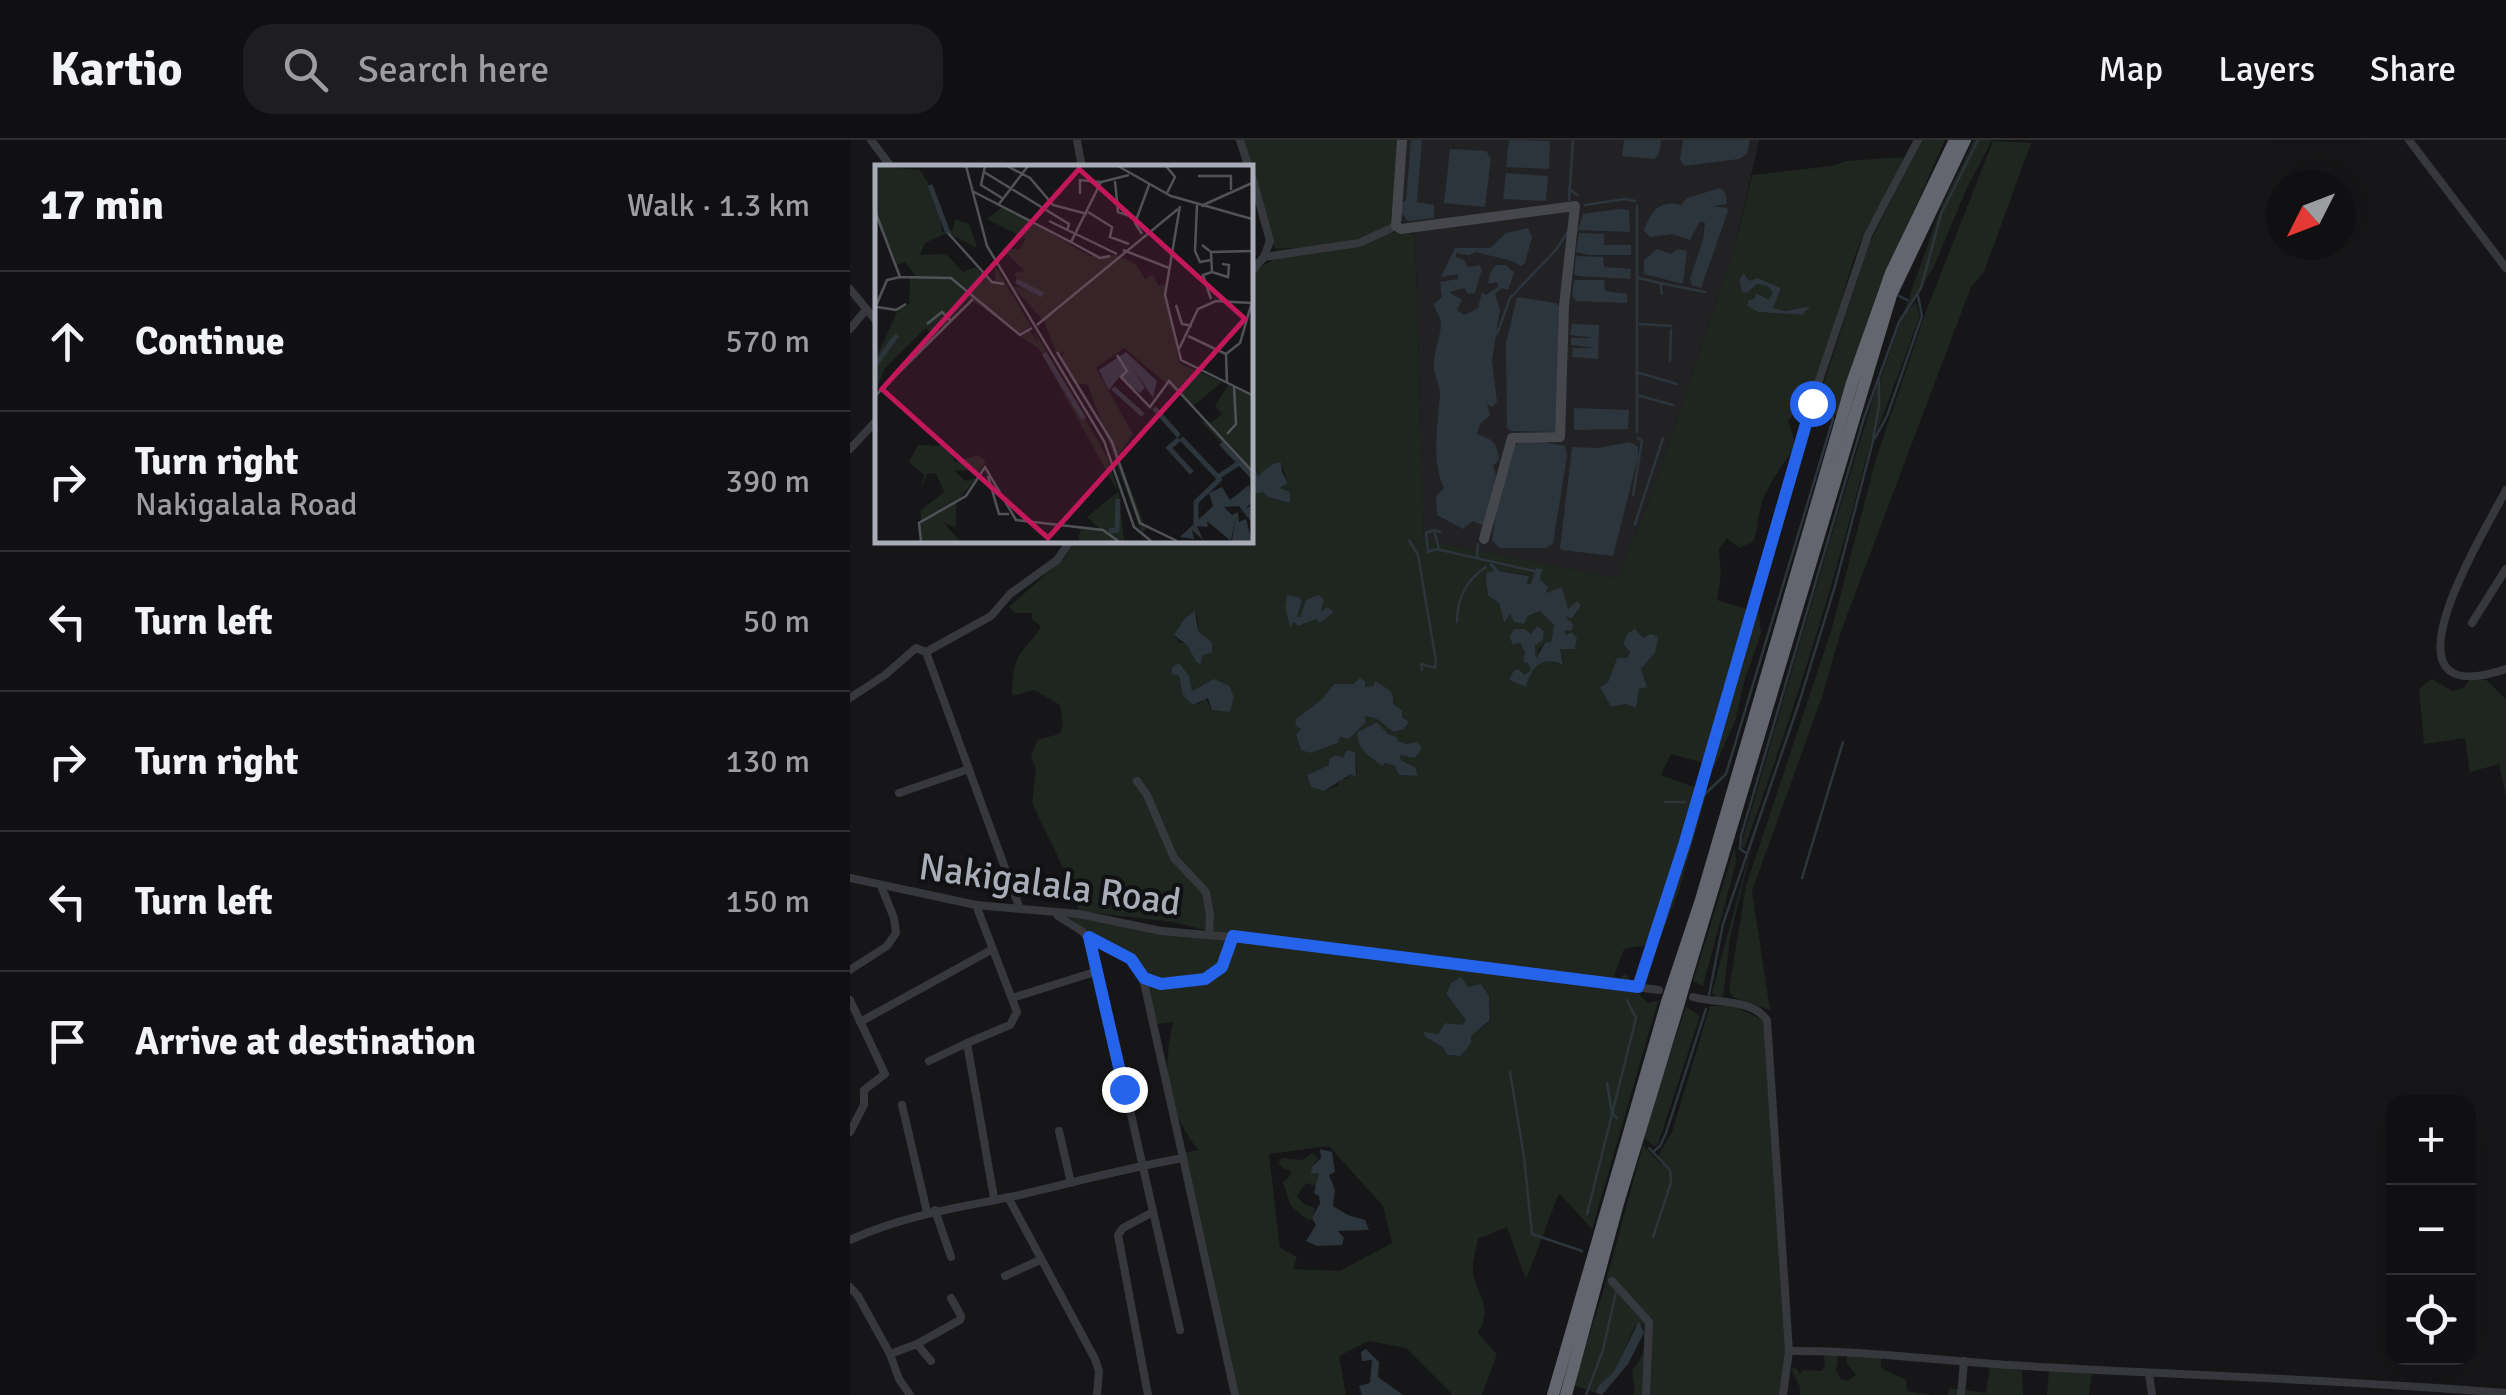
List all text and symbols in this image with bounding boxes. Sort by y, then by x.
search box [243,24,943,114]
text: Kartio [50,40,183,99]
icon: search [278,42,333,97]
text: Search here [358,46,549,93]
text: Map [2099,48,2163,91]
text: Layers [2218,48,2315,91]
text: Share [2370,48,2456,91]
inset map [875,165,1252,542]
north arrow [2266,170,2356,260]
text: 17 min [40,180,164,231]
text: Walk · 1.3 km [627,186,810,225]
icon: ahead [40,314,95,369]
text: Continue [135,318,285,365]
text: 570 m [726,322,810,361]
route start [1790,381,1836,427]
text: Turn right [135,438,299,485]
icon: right [40,454,95,509]
text: 390 m [726,462,810,501]
text: Nakigalala Road [135,485,357,524]
icon: left [40,594,95,649]
text: Turn left [135,598,273,645]
text: 50 m [743,602,810,641]
icon: right [40,734,95,789]
text: Turn right [135,738,299,785]
text: 130 m [726,742,810,781]
street label: Nakigalala Road [916,843,1184,926]
icon: left [40,874,95,929]
text: Turn left [135,878,273,925]
text: 150 m [726,882,810,921]
icon: arrive [40,1014,95,1069]
text: Arrive at destination [135,1018,476,1065]
route end [1102,1067,1148,1113]
map controls [2386,1095,2476,1365]
button: + [2386,1095,2476,1185]
button: − [2386,1185,2476,1275]
button: locate [2386,1275,2476,1365]

